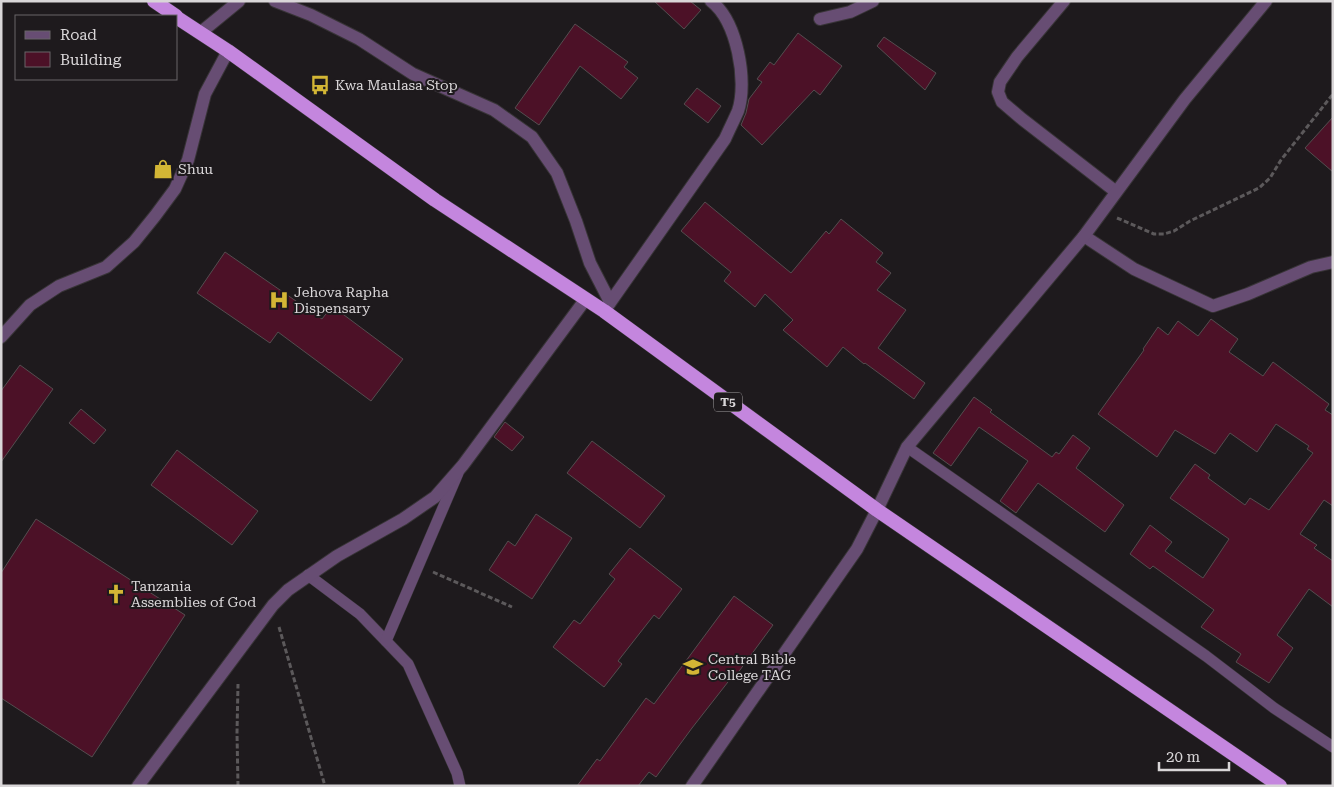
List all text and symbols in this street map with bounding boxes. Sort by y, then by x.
legend [15,15,178,80]
text: Road [60,26,97,44]
text: Building [60,51,122,69]
bus stop icon: Kwa Maulasa Stop [309,74,331,96]
place label: Kwa Maulasa Stop [335,77,458,93]
shop icon: Shuu [152,158,174,180]
place label: Shuu [178,161,213,177]
place label: Jehova Rapha Dispensary [294,284,389,316]
hospital icon: Jehova Rapha Dispensary [268,289,290,311]
road number: T5 [714,392,742,412]
place label: Tanzania Assemblies of God [131,578,256,610]
church icon: Tanzania Assemblies of God [105,583,127,605]
place label: Central Bible College TAG [708,651,796,683]
school or university icon: Central Bible College TAG [682,656,704,678]
scale bar [1159,740,1229,772]
text: 20 m [1166,748,1201,766]

